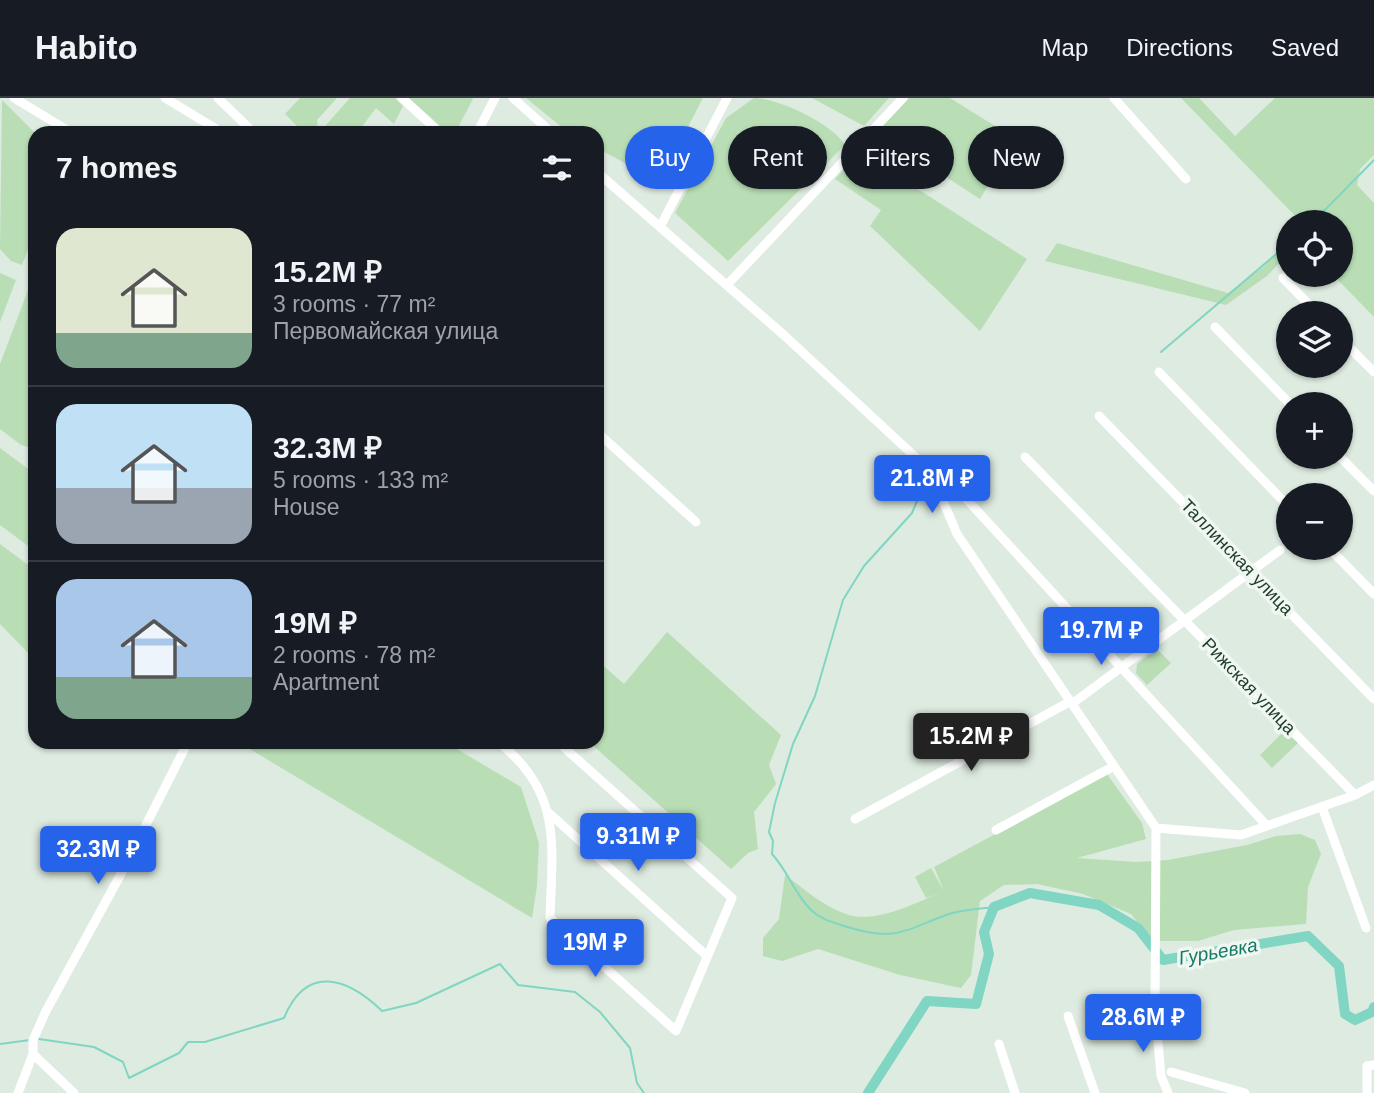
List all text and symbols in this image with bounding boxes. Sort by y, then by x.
text: Habito [35,29,138,66]
text: Map [1042,34,1088,61]
text: Directions [1126,34,1233,61]
text: Saved [1271,34,1339,61]
chip: Buy [625,126,714,189]
chip: Rent [728,126,827,189]
chip: Filters [841,126,954,189]
chip: New [968,126,1064,189]
icon: filters [538,149,576,187]
text: 7 homes [56,151,178,184]
map controls [1276,210,1353,560]
button: locate [1276,210,1353,287]
text: 15.2M ₽ [273,255,382,288]
icon: home [112,256,196,340]
text: 3 rooms · 77 m² [273,291,435,317]
button: layers [1276,301,1353,378]
text: Первомайская улица [273,318,498,344]
button: + [1276,392,1353,469]
text: 32.3M ₽ [273,431,382,464]
icon: home [112,432,196,516]
pin: 21.8M ₽ [867,456,997,515]
text: 21.8M ₽ [890,465,974,491]
text: 5 rooms · 133 m² [273,467,448,493]
button: − [1276,483,1353,560]
text: House [273,494,339,520]
street label: Таллинская улица [1177,495,1298,620]
text: 19M ₽ [273,606,357,639]
icon: home [112,607,196,691]
pin: 19.7M ₽ [1036,608,1166,667]
text: 19.7M ₽ [1059,617,1143,643]
street label: Рижская улица [1198,634,1301,739]
text: 2 rooms · 78 m² [273,642,435,668]
text: Apartment [273,669,379,695]
pin: 15.2M ₽ [906,714,1036,773]
text: 15.2M ₽ [929,723,1013,749]
pin: 9.31M ₽ [573,814,703,873]
text: 9.31M ₽ [596,823,680,849]
pin: 32.3M ₽ [33,826,163,886]
text: 32.3M ₽ [56,836,140,862]
pin: 19M ₽ [546,920,644,979]
text: 19M ₽ [563,929,627,955]
water label: Гурьевка [1177,934,1259,969]
pin: 28.6M ₽ [1078,995,1208,1054]
text: 28.6M ₽ [1101,1004,1185,1030]

